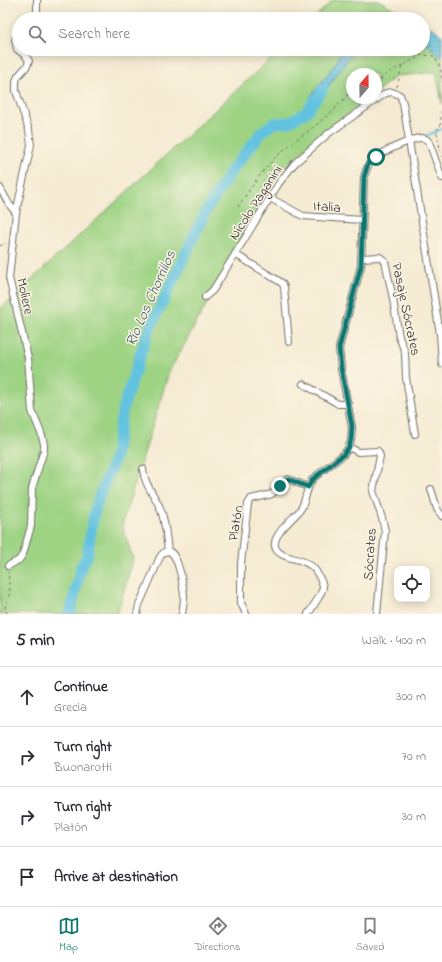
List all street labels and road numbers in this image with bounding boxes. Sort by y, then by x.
street label: Nícolo Paganini [224,161,289,245]
street label: Italia [312,196,342,219]
street label: Pasaje Sócrates [385,261,426,358]
street label: Moliere [10,276,39,317]
street label: Platón [223,504,250,543]
street label: Sócrates [358,527,383,581]

